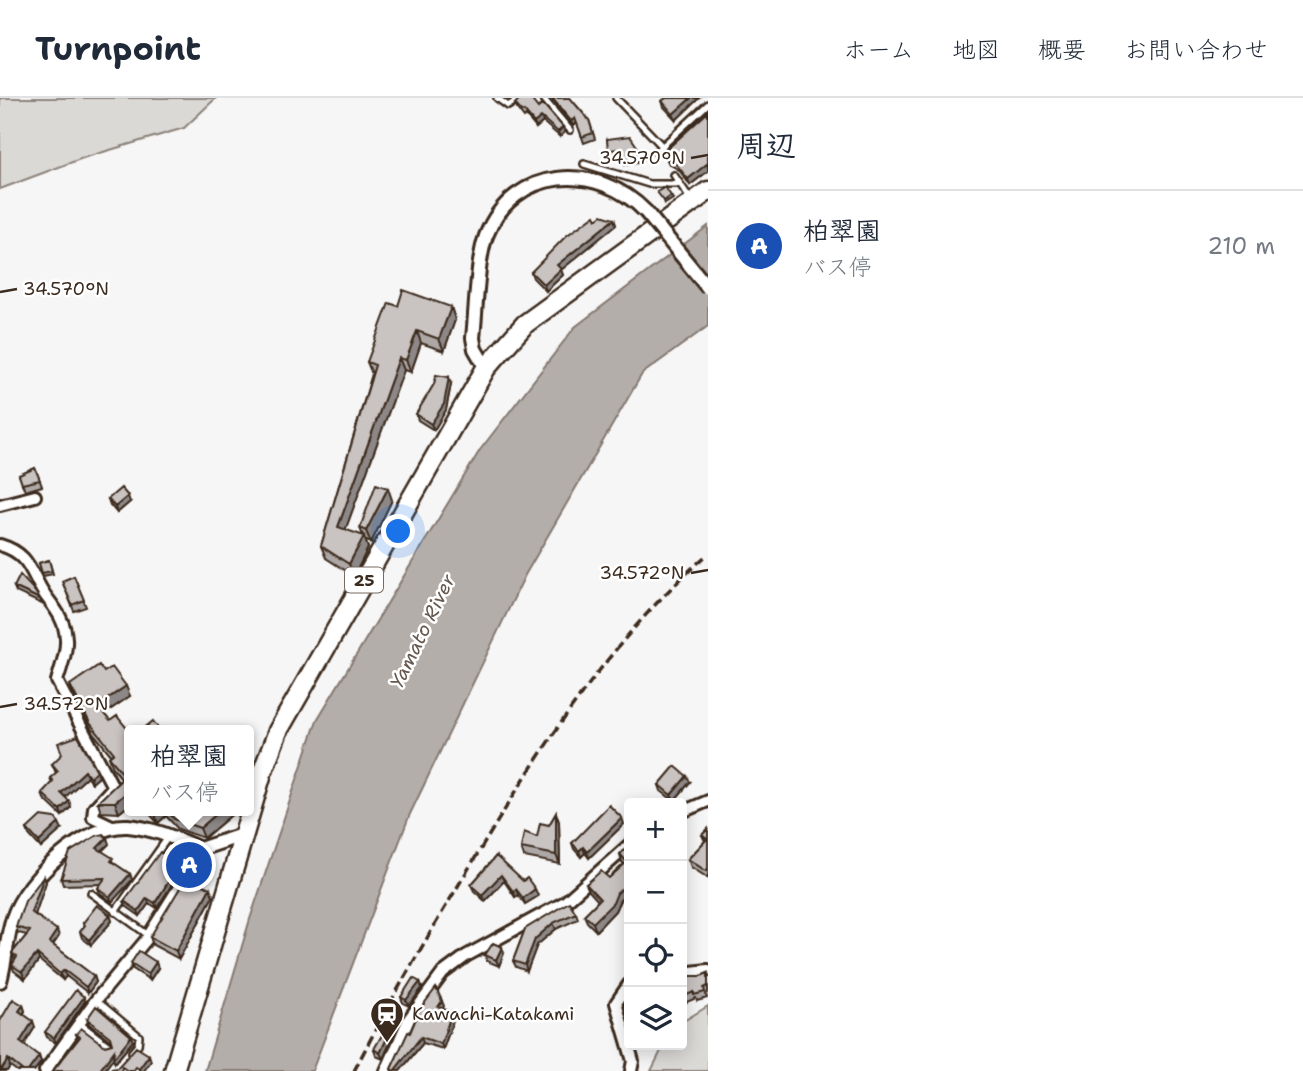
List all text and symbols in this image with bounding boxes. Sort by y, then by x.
text: Turnpoint [35,26,201,71]
text: ホーム [843,34,914,66]
text: 地図 [952,34,1000,66]
text: 概要 [1038,34,1086,66]
text: お問い合わせ [1124,34,1268,66]
text: 周辺 [736,125,796,166]
text: 34.570°N [599,146,685,170]
text: 柏翠園 [803,213,881,248]
text: A [750,231,768,261]
text: 210 m [1207,231,1275,261]
text: バス停 [803,252,872,282]
text: 34.570°N [23,277,109,301]
your location [381,514,415,548]
text: 34.572°N [599,561,685,585]
road number: 25 [345,568,383,593]
water label: Yamato River [384,569,461,692]
text: 34.572°N [23,692,109,716]
popup [124,725,254,816]
text: 柏翠園 [150,738,228,773]
text: バス停 [150,777,219,807]
map controls [624,798,687,1050]
button: + [624,798,687,861]
pin: A [166,839,212,891]
button: − [624,861,687,924]
button: locate [624,924,687,987]
button: layers [624,987,687,1050]
station icon: Kawachi-Katakami [368,995,406,1044]
place label: Kawachi-Katakami [412,1002,574,1026]

